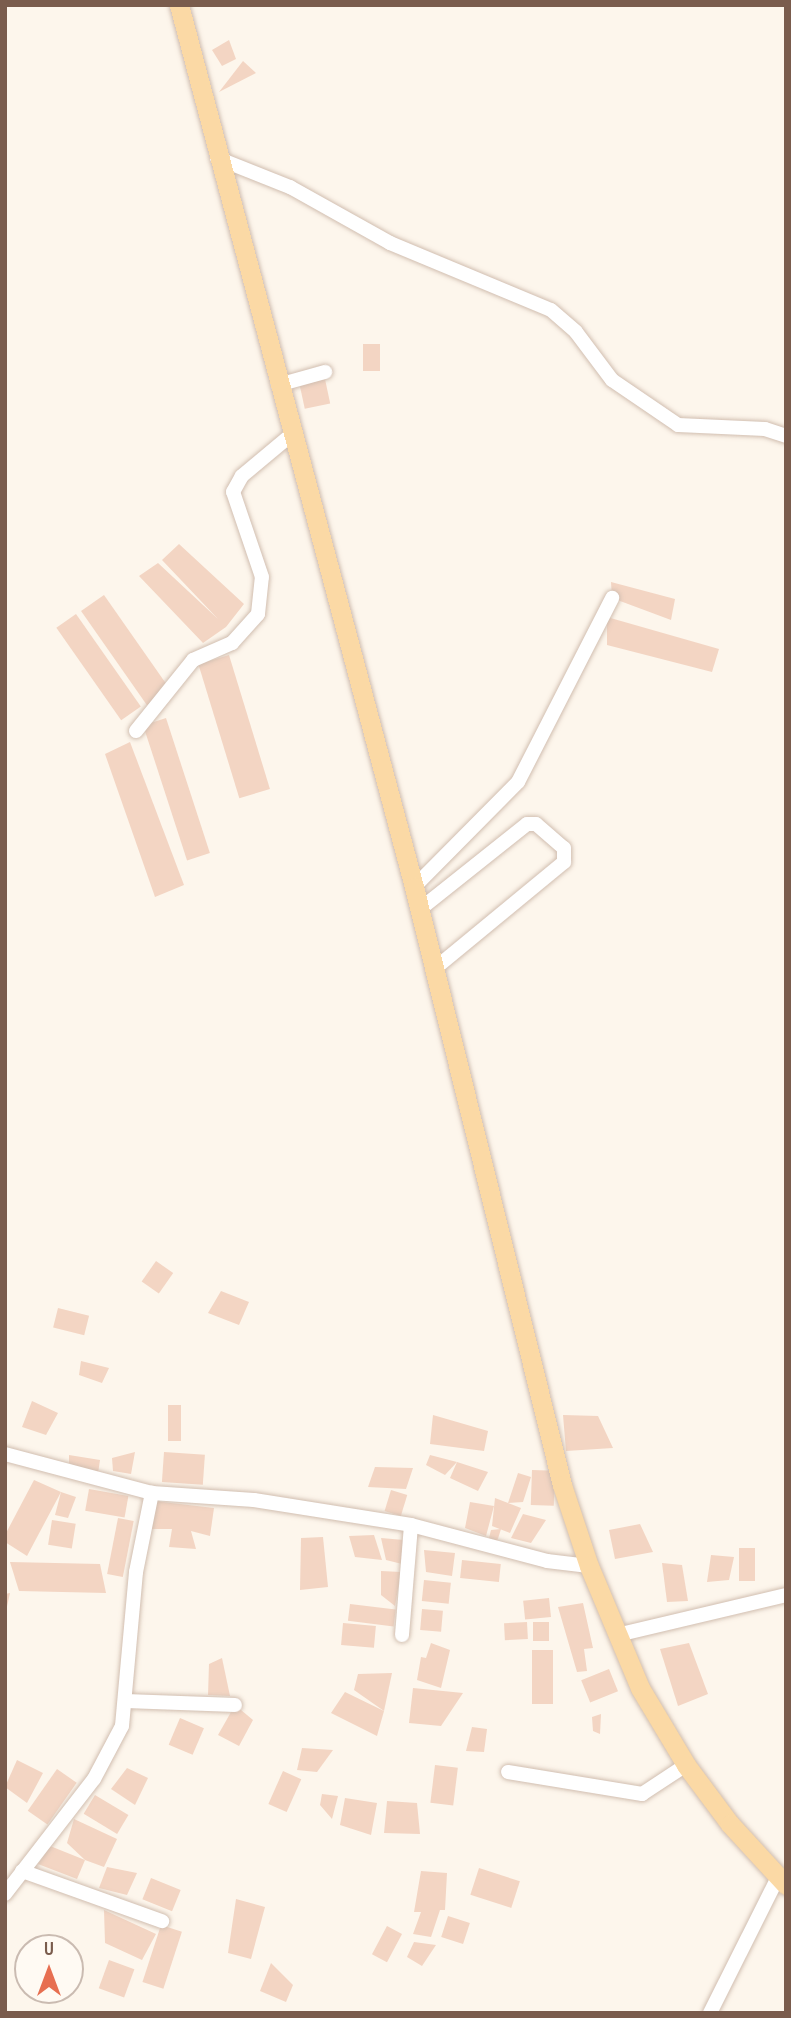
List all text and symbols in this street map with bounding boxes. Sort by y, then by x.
north arrow [14,1934,84,2004]
text: U [44,1938,54,1961]

